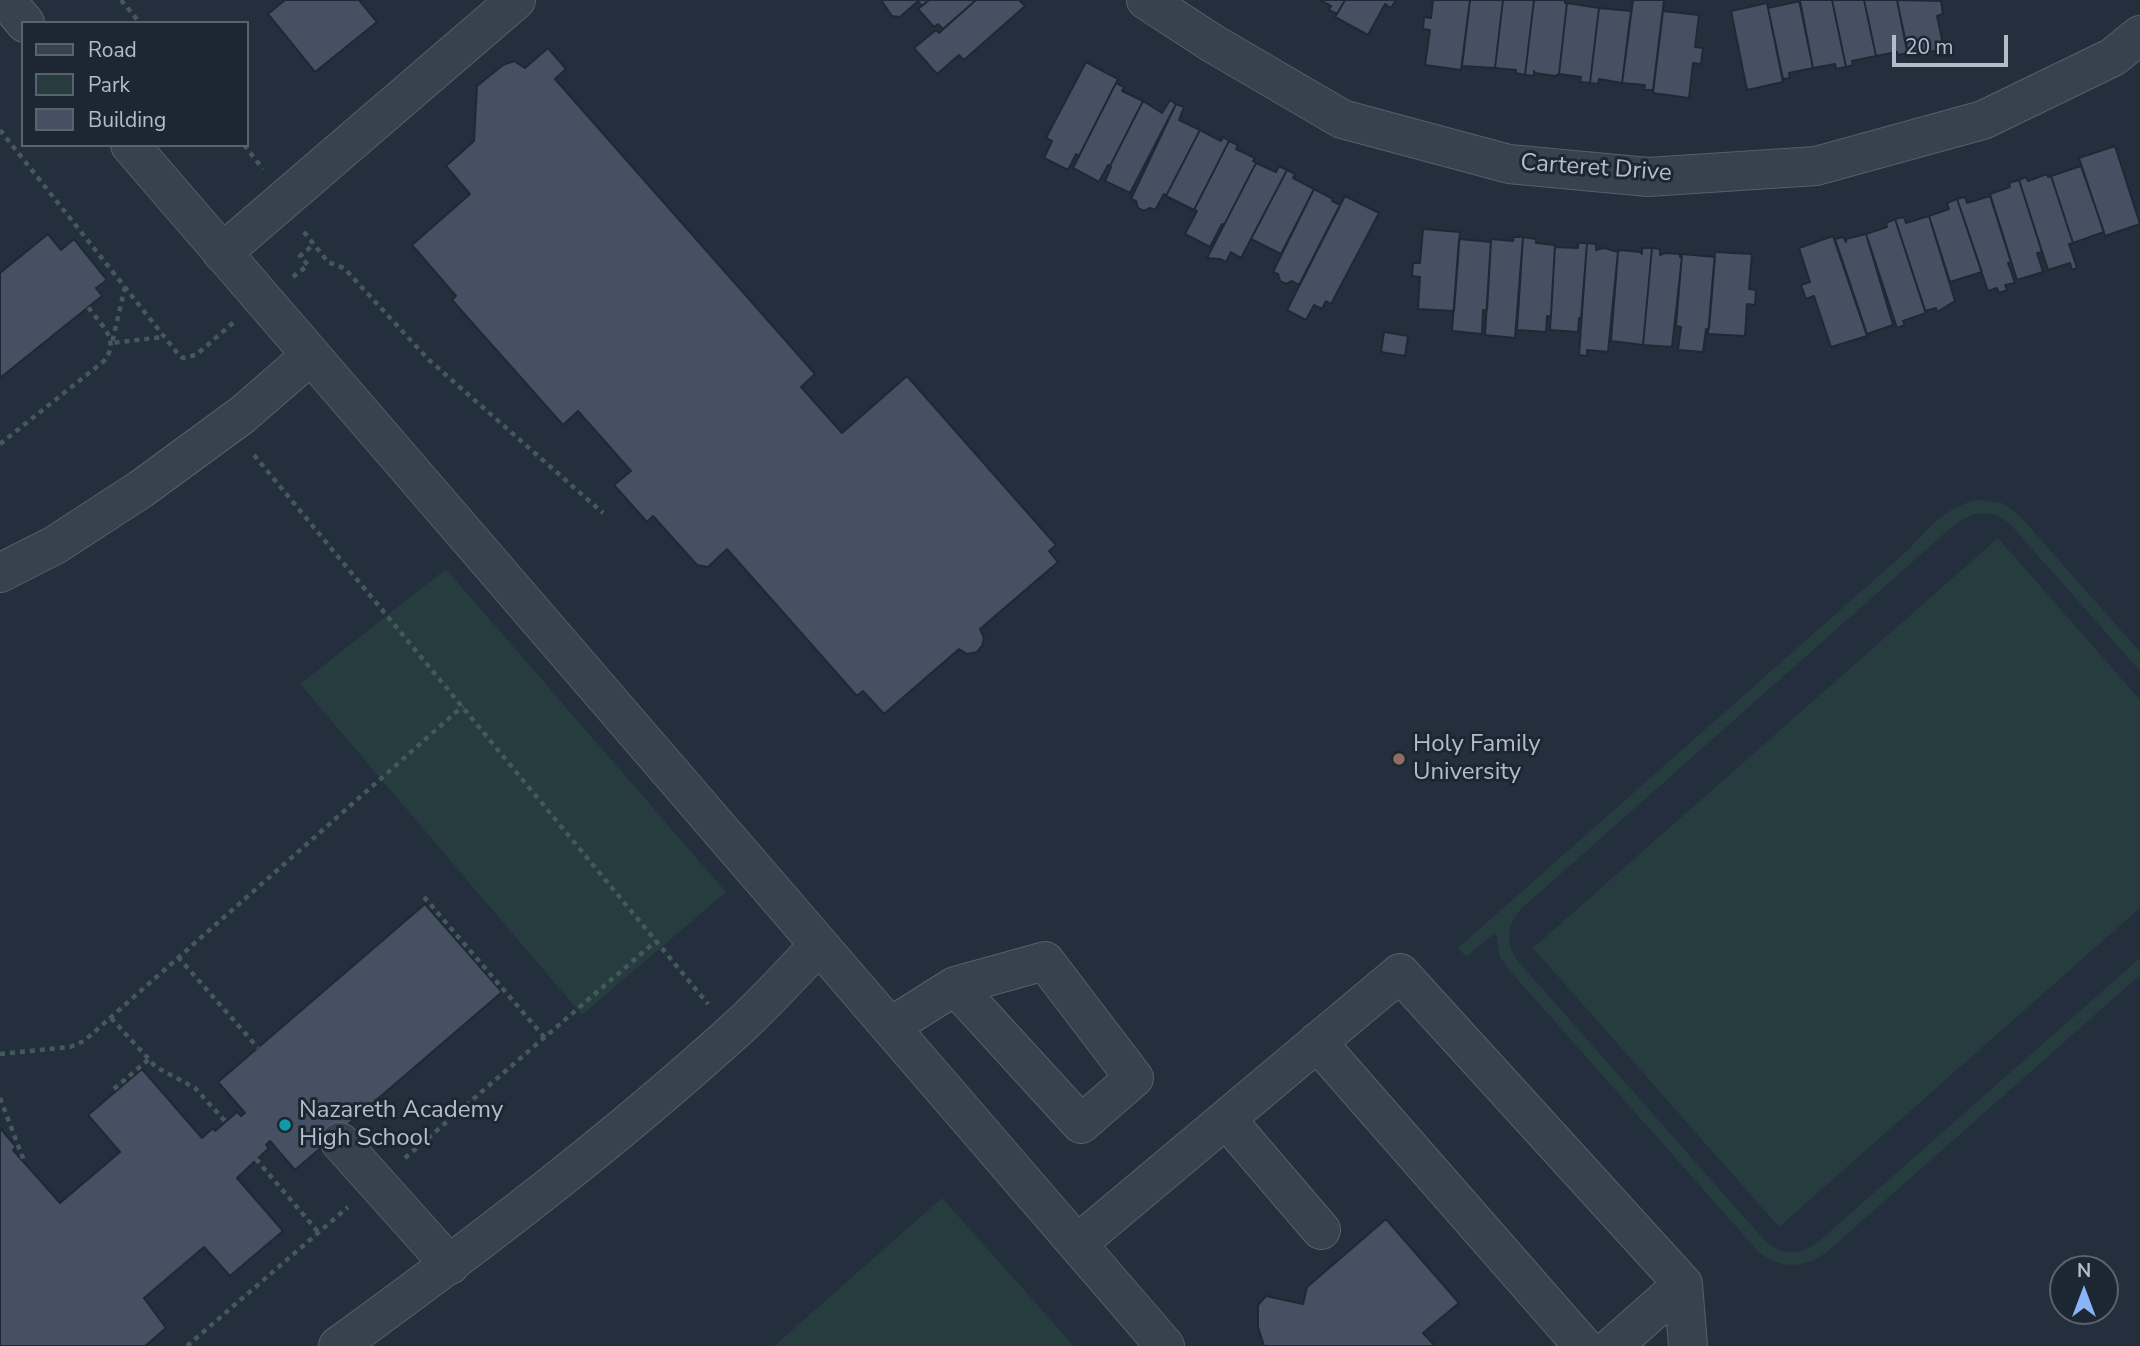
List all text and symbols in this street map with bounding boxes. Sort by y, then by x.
legend [21,21,248,147]
scale bar [1895,21,2010,65]
text: 20 m [1905,33,1954,61]
text: Road [88,36,137,64]
text: Park [88,71,130,99]
text: Building [88,106,166,134]
street label: Carteret Drive [1519,149,1673,189]
place label: Holy Family University [1413,731,1541,787]
marker: Holy Family University [1391,751,1407,767]
place label: Nazareth Academy High School [299,1097,503,1153]
marker: Nazareth Academy High School [277,1117,293,1133]
north arrow [2049,1255,2119,1325]
text: N [2077,1258,2091,1284]

